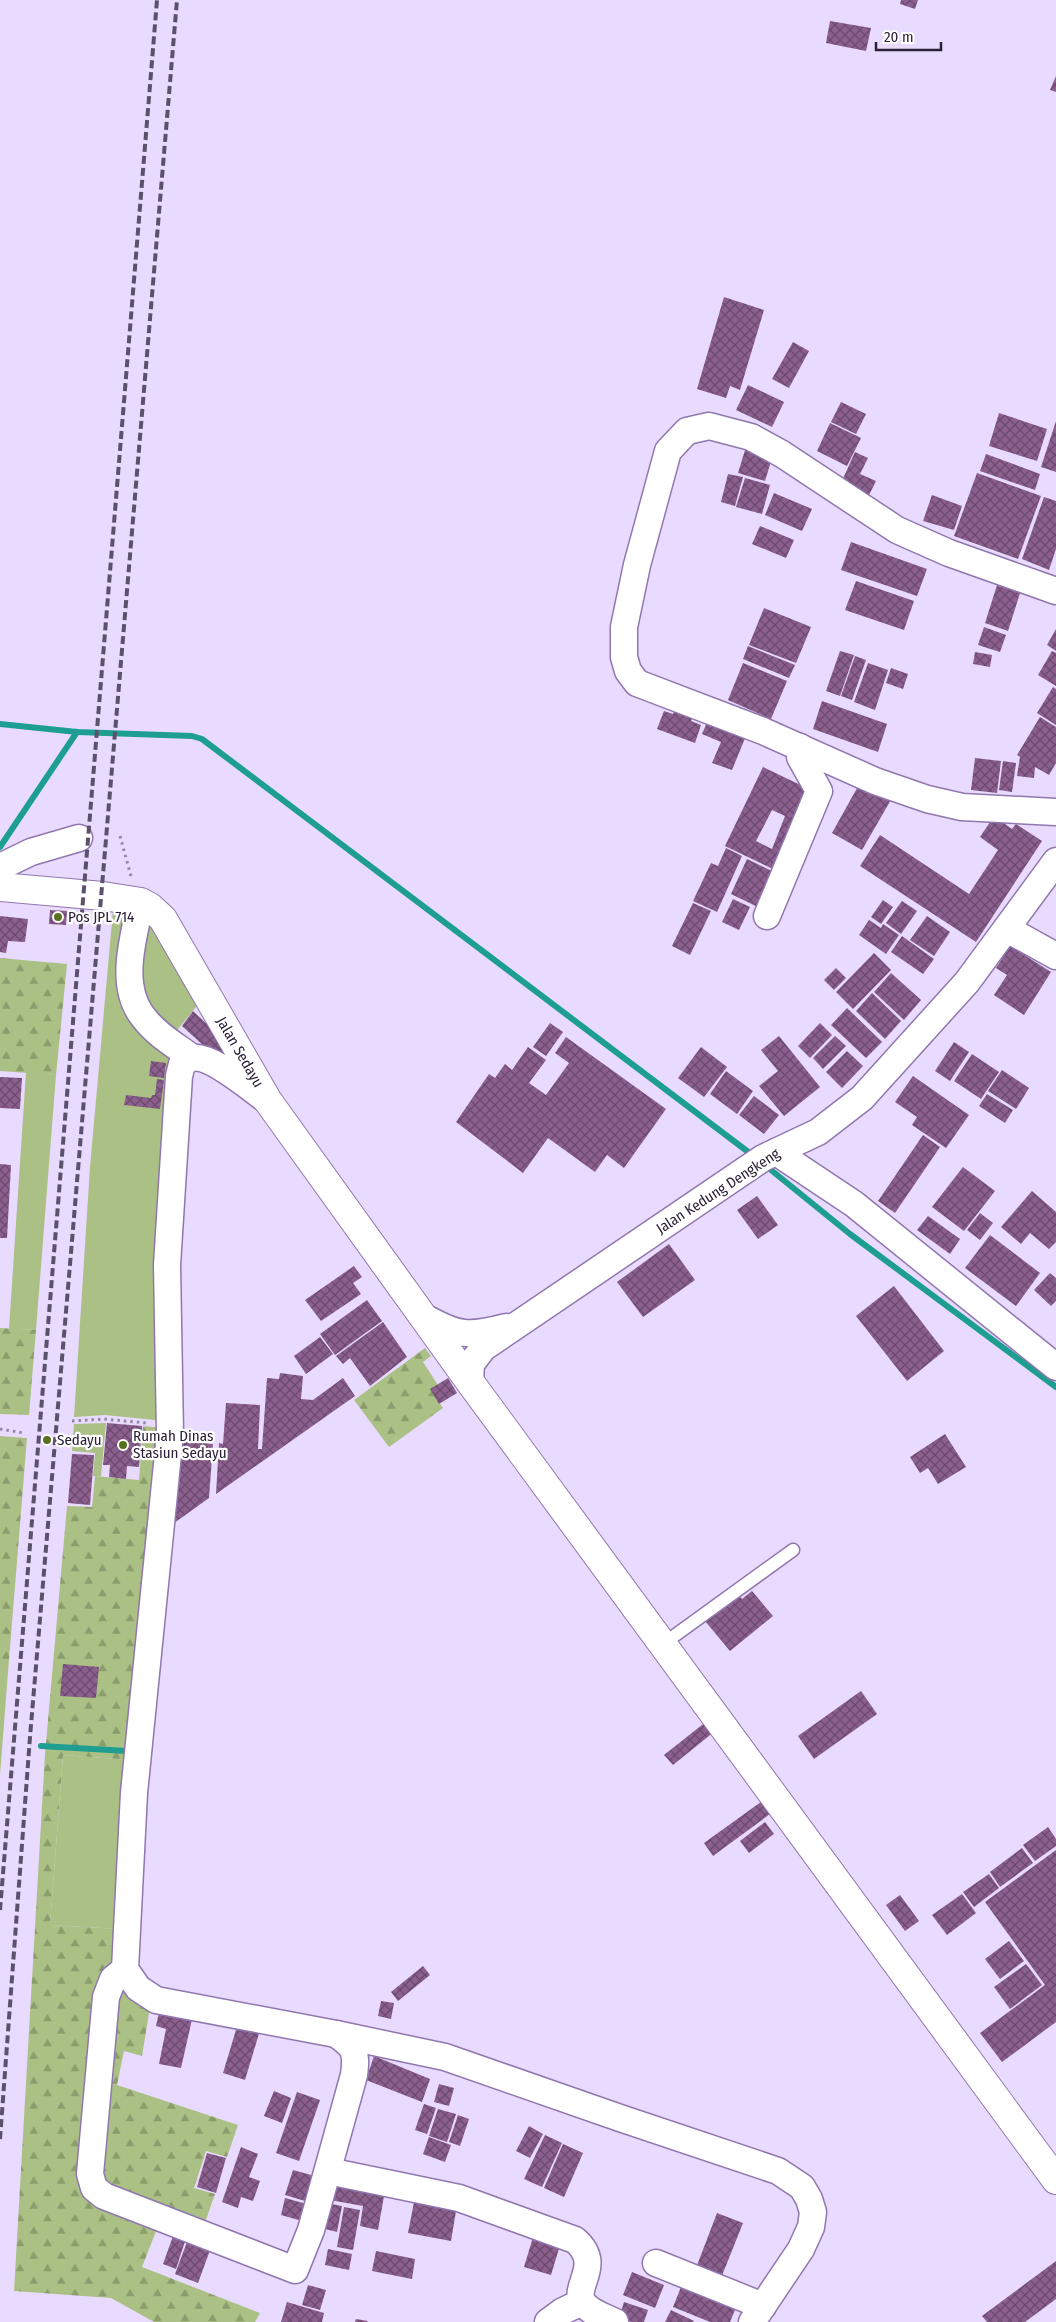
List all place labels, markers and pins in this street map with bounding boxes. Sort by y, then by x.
place label: Pos JPL 714 [68,908,134,926]
marker: Pos JPL 714 [52,911,64,923]
place label: Rumah Dinas Stasiun Sedayu [133,1427,227,1462]
place label: Sedayu [57,1431,102,1449]
marker: Sedayu [41,1434,53,1446]
marker: Rumah Dinas Stasiun Sedayu [117,1439,129,1451]

